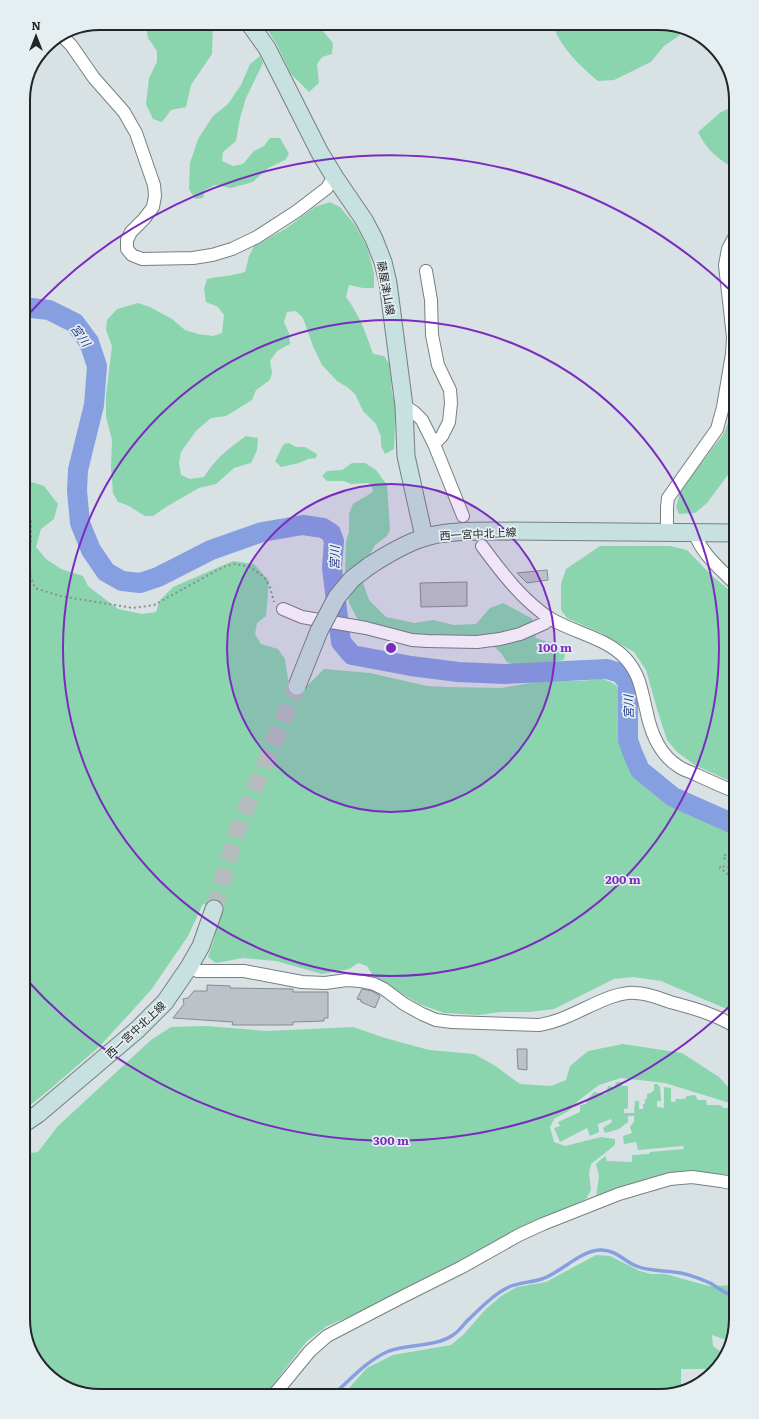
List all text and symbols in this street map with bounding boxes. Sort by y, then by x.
north arrow [16,16,56,56]
text: N [31,17,41,33]
street label: 藤屋津山線 [374,260,400,316]
water label: 宮川 [67,320,97,352]
street label: 西一宮中北上線 [439,523,517,543]
water label: 宮川 [325,544,343,570]
text: 100 m [538,638,572,656]
centre of rings [384,641,398,655]
water label: 宮川 [619,693,637,719]
text: 200 m [605,870,641,888]
street label: 西一宮中北上線 [101,997,169,1061]
text: 300 m [373,1131,409,1149]

